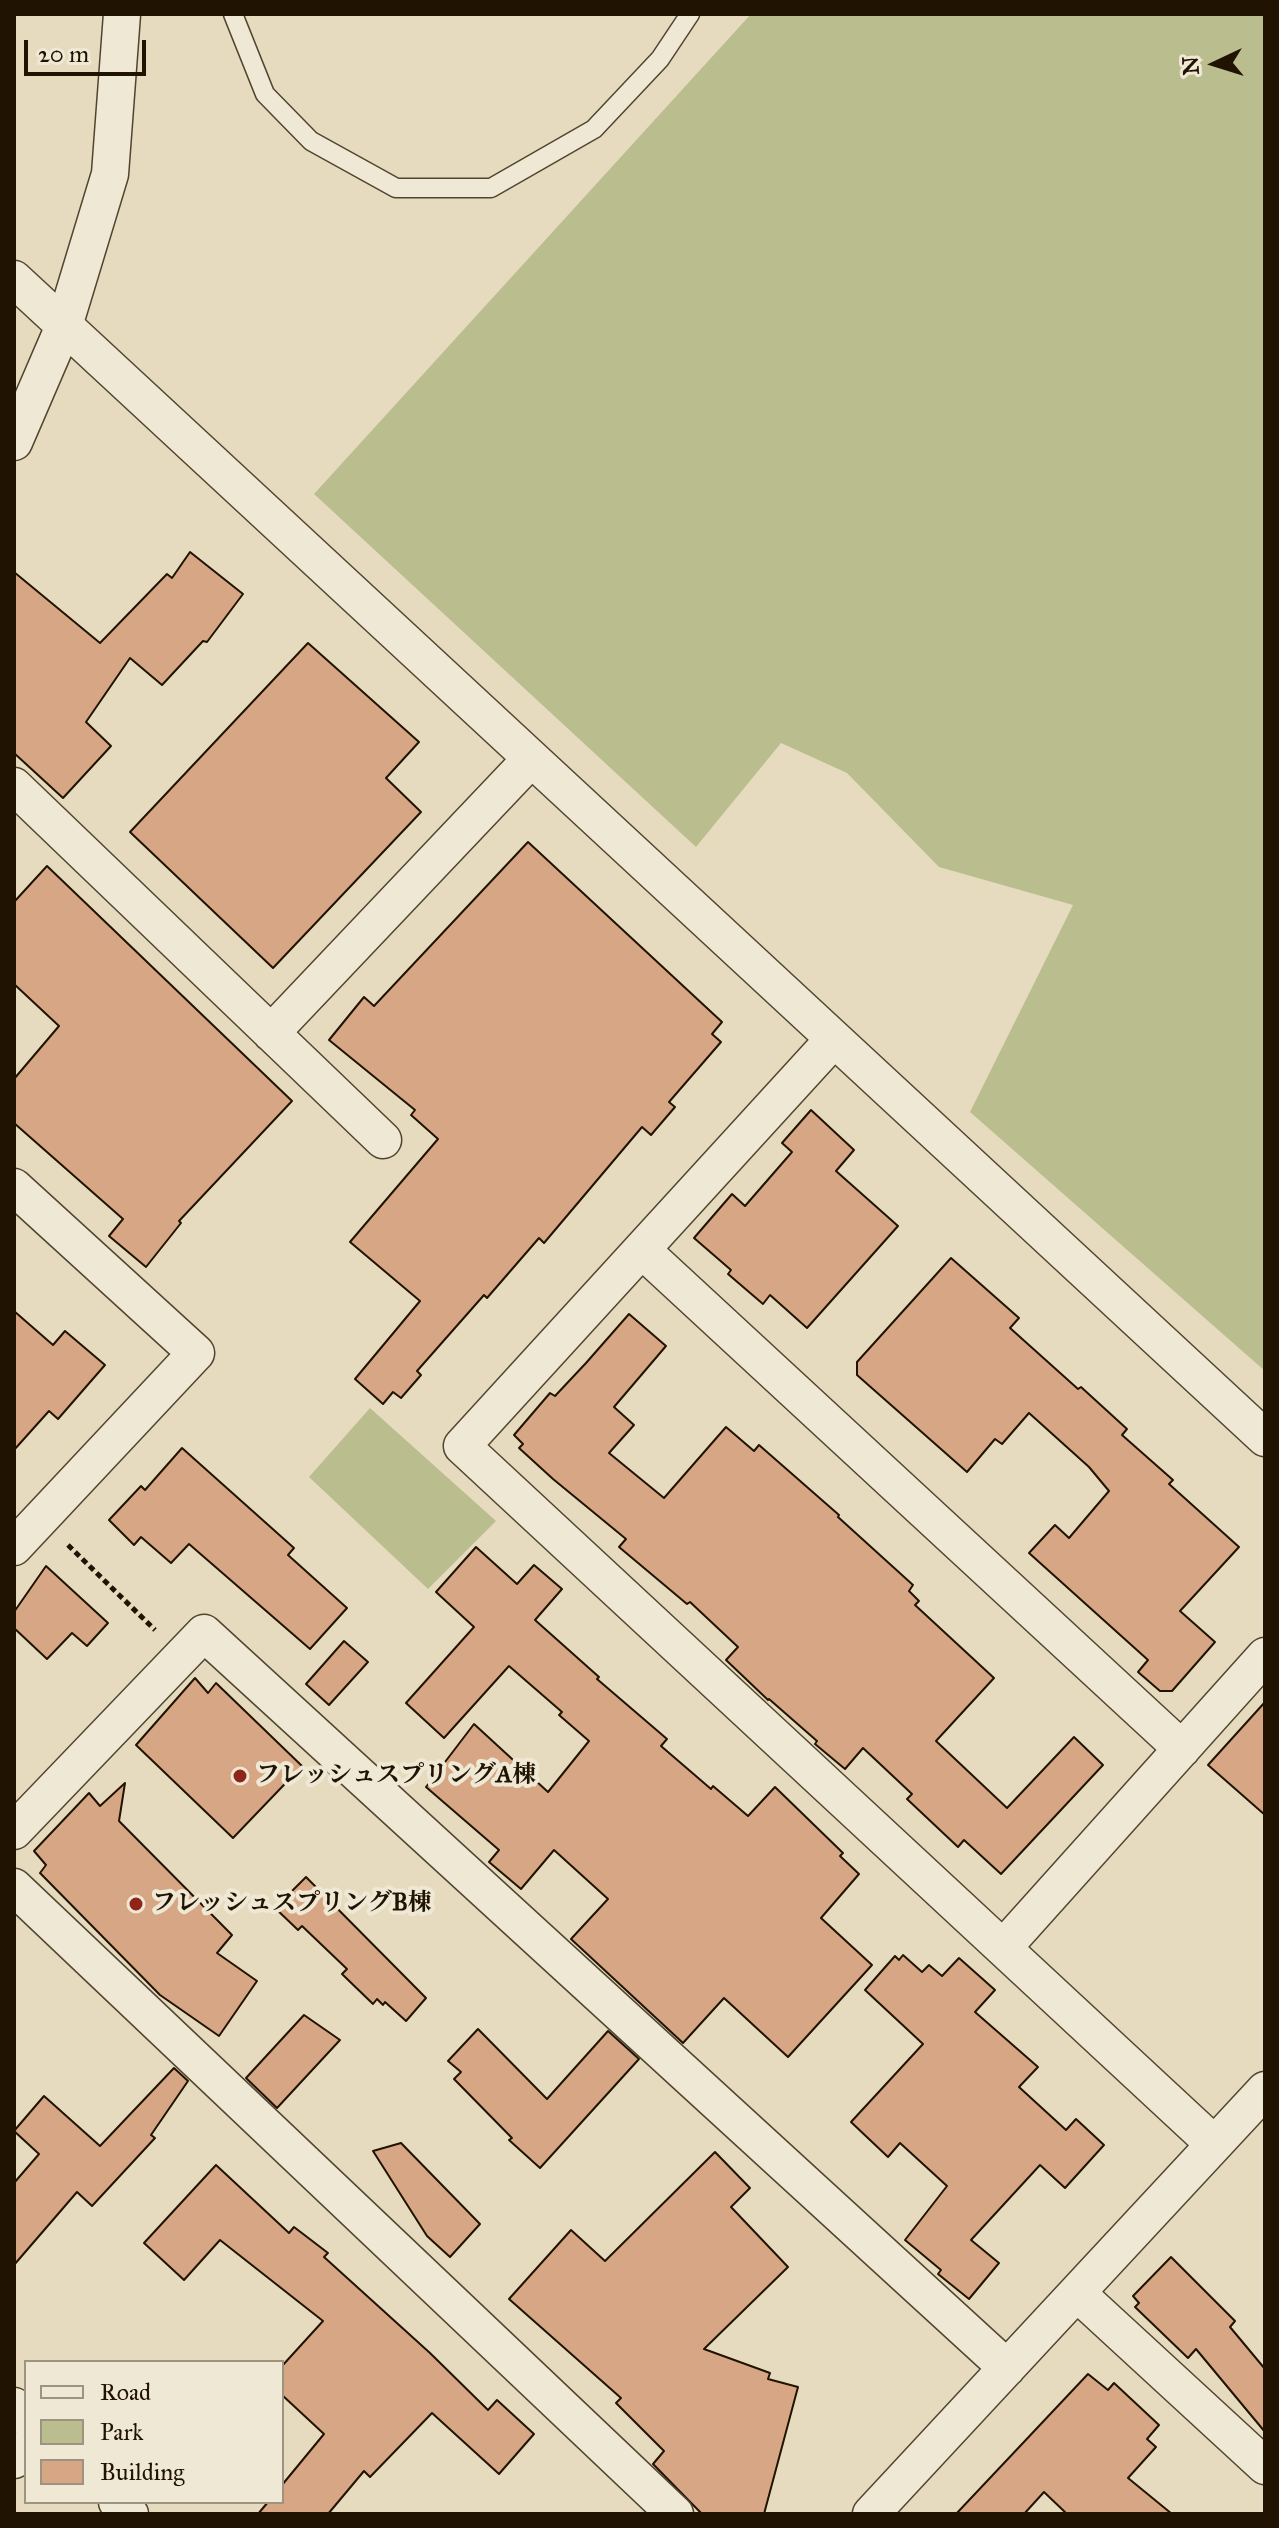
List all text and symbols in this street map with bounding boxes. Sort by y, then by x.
scale bar [28,24,150,74]
north arrow [1175,24,1255,104]
text: 20 m [38,39,89,69]
text: N [1176,55,1205,76]
place label: フレッシュスプリングA棟 [256,1762,536,1790]
marker: フレッシュスプリングA棟 [231,1767,249,1785]
place label: フレッシュスプリングB棟 [152,1890,432,1918]
marker: フレッシュスプリングB棟 [127,1895,145,1913]
legend [24,2360,284,2504]
text: Road [100,2377,151,2407]
text: Park [100,2417,143,2447]
text: Building [100,2457,185,2487]

